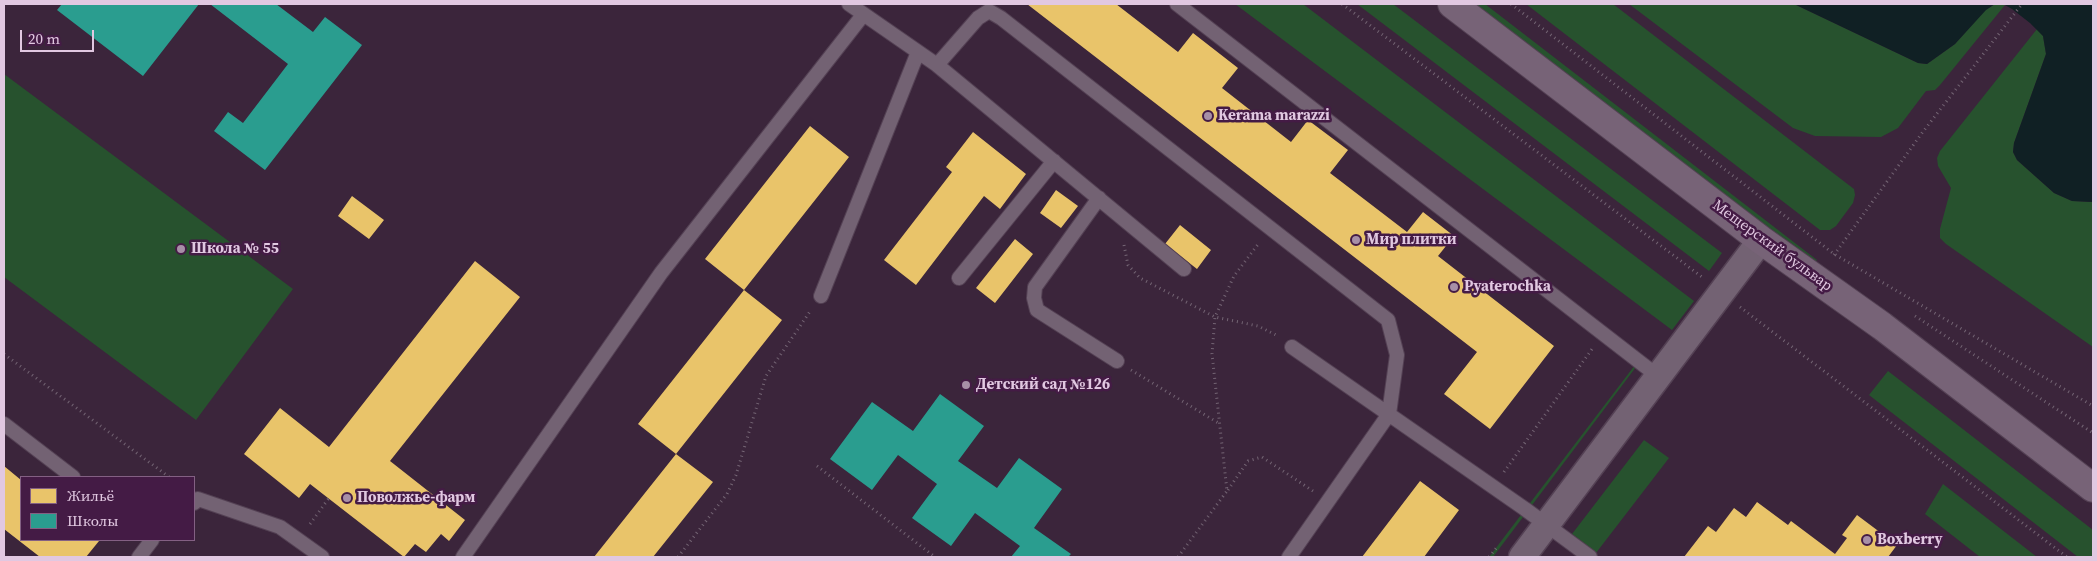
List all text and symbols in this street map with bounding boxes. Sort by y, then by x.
scale bar [22,20,96,52]
text: 20 m [28,28,60,49]
place label: Kerama marazzi [1218,107,1330,125]
marker: Kerama marazzi [1202,110,1214,122]
street label: Мещерский бульвар [1709,197,1835,295]
place label: Мир плитки [1366,231,1457,249]
marker: Мир плитки [1350,234,1362,246]
place label: Школа № 55 [191,240,279,258]
marker: Школа № 55 [175,243,187,255]
place label: Pyaterochka [1464,278,1551,296]
marker: Pyaterochka [1448,281,1460,293]
place label: Детский сад №126 [976,376,1110,394]
marker: Детский сад №126 [960,379,972,391]
legend [20,476,195,541]
text: Жильё [67,485,114,506]
place label: Поволжье-фарм [357,489,475,507]
marker: Поволжье-фарм [341,492,353,504]
text: Школы [67,510,118,531]
place label: Boxberry [1877,531,1943,549]
marker: Boxberry [1861,534,1873,546]

